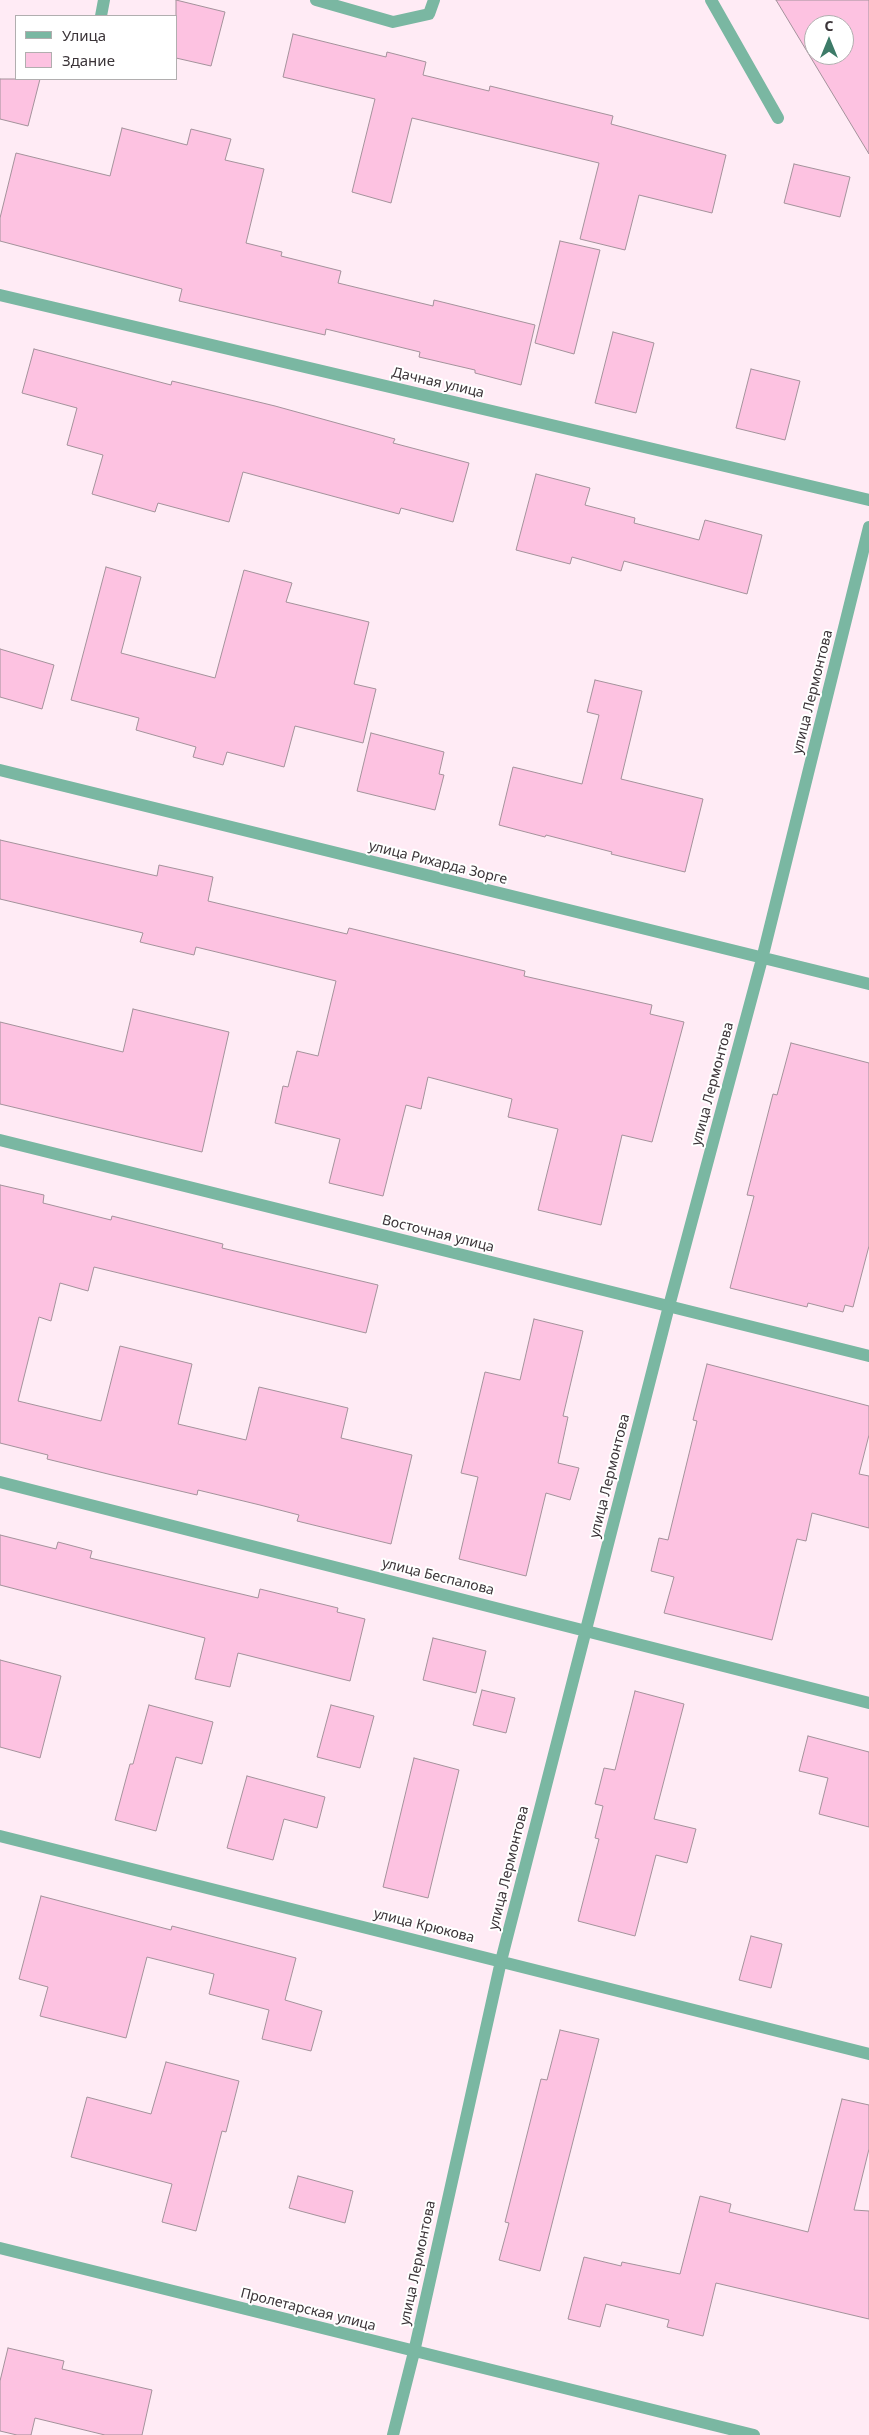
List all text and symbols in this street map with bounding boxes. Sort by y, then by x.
legend [15,15,178,80]
north arrow [804,15,854,65]
text: С [824,16,834,35]
text: Улица [62,25,106,45]
text: Здание [62,50,115,70]
street label: Дачная улица [390,364,486,402]
street label: улица Лермонтова [789,628,837,756]
street label: улица Рихарда Зорге [367,838,509,888]
street label: улица Лермонтова [688,1020,738,1148]
street label: Восточная улица [380,1212,496,1256]
street label: улица Лермонтова [586,1412,634,1540]
street label: улица Беспалова [380,1555,496,1599]
street label: улица Лермонтова [485,1804,533,1932]
street label: улица Крюкова [372,1905,476,1947]
street label: улица Лермонтова [397,2199,439,2327]
street label: Пролетарская улица [239,2285,377,2335]

